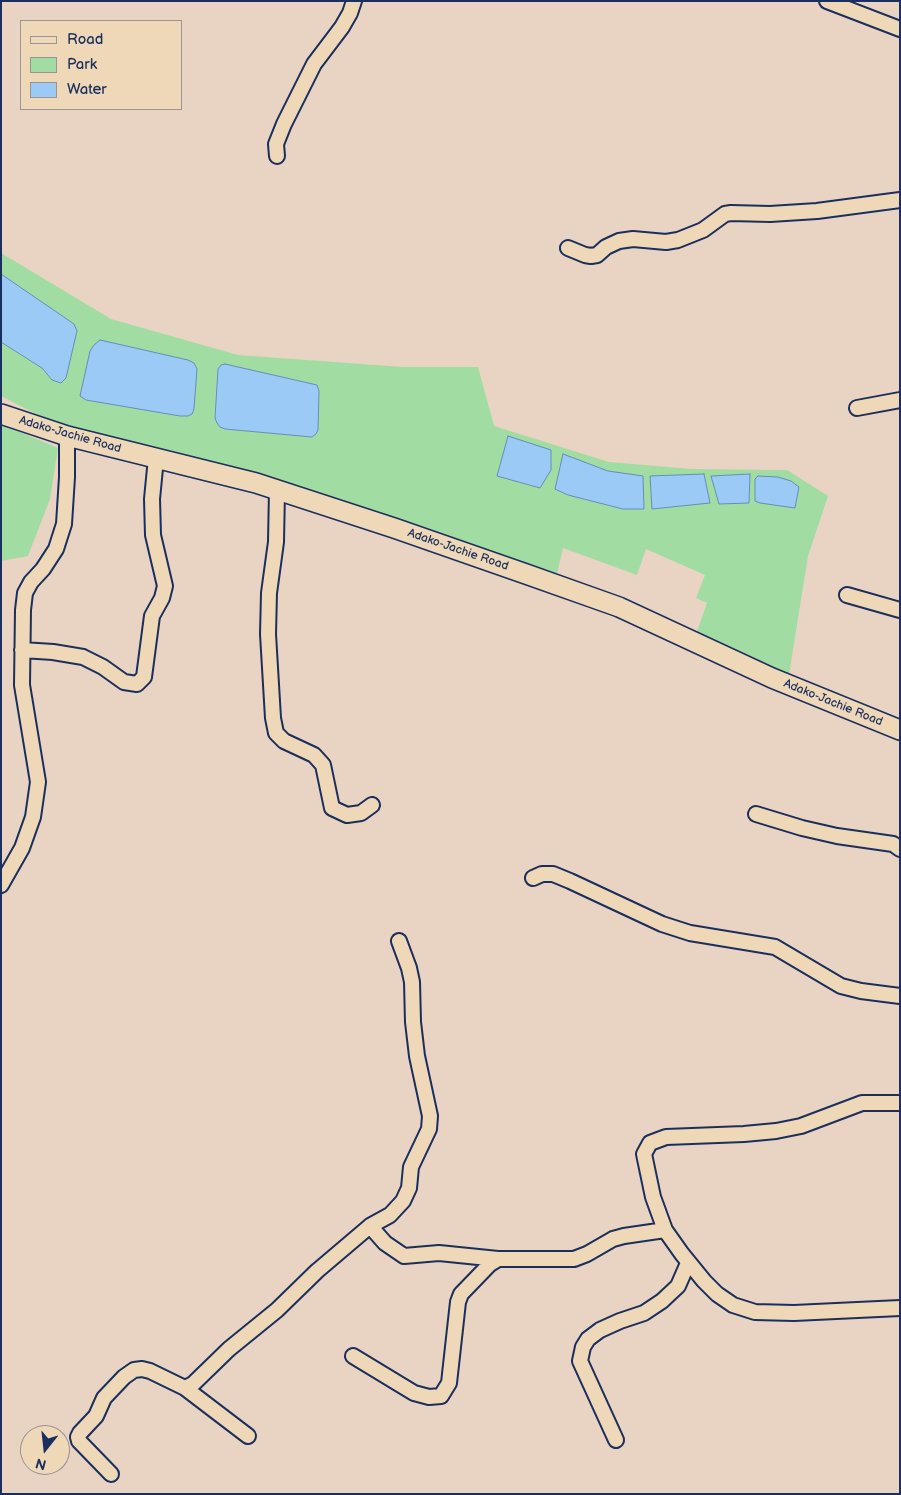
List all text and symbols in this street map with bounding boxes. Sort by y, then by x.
legend [20,20,182,110]
text: Road [67,30,103,49]
text: Park [67,55,97,74]
text: Water [67,80,107,99]
street label: Adako-Jachie Road [17,414,123,456]
street label: Adako-Jachie Road [406,526,510,574]
street label: Adako-Jachie Road [781,677,885,729]
north arrow [20,1425,70,1475]
text: N [34,1454,48,1474]

